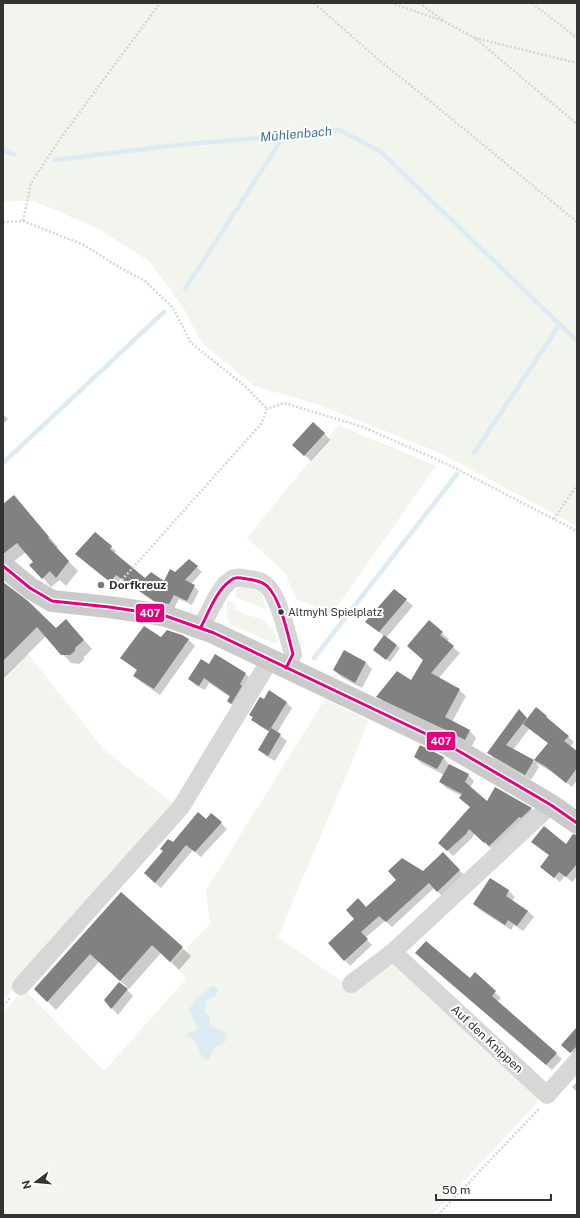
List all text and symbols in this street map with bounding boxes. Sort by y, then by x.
water label: Mühlenbach [259,123,333,145]
place label: Dorfkreuz [109,578,166,592]
marker: Dorfkreuz [96,580,106,590]
line badge: 407 [135,603,165,623]
place label: Altmyhl Spielplatz [288,606,382,618]
text: 407 [139,607,161,619]
marker: Altmyhl Spielplatz [276,607,286,617]
line badge: 407 [426,731,456,751]
text: 407 [430,735,452,747]
street label: Auf den Knippen [448,1002,526,1076]
north arrow [16,1162,56,1202]
scale bar [436,1176,551,1202]
text: N [19,1179,33,1191]
text: 50 m [442,1183,470,1197]

